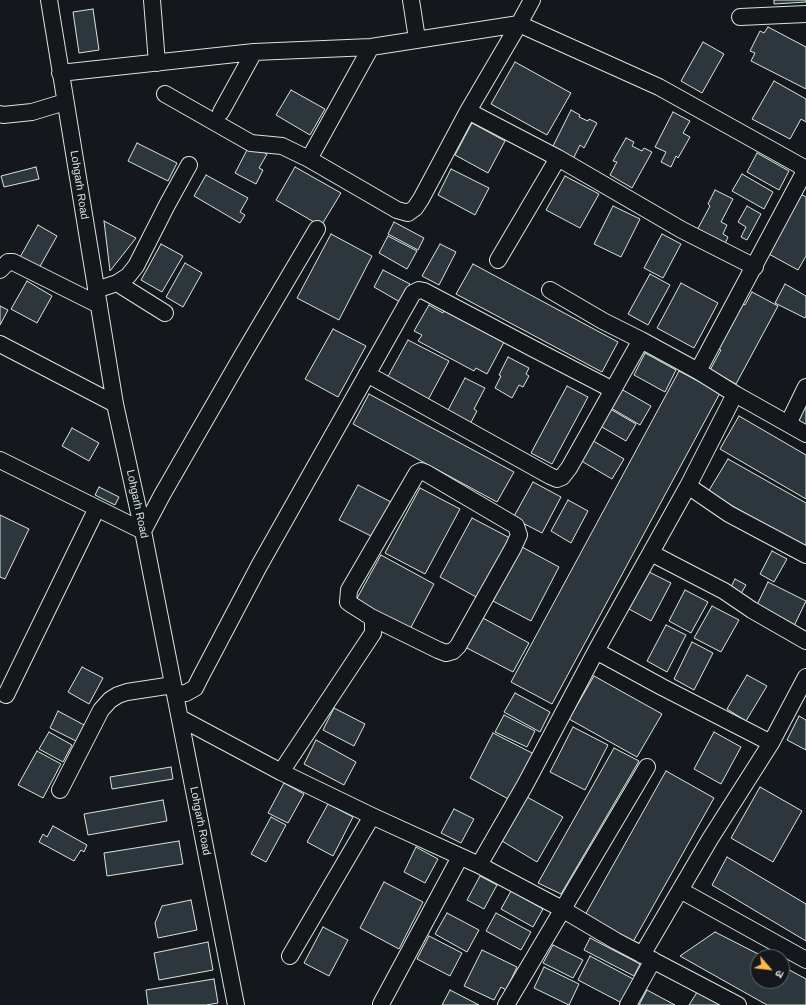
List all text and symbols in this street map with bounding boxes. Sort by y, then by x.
street label: Lohgarh Road [67,150,91,220]
street label: Lohgarh Road [123,469,151,539]
street label: Lohgarh Road [187,786,213,856]
north arrow [750,949,790,989]
text: उ [773,969,787,980]

